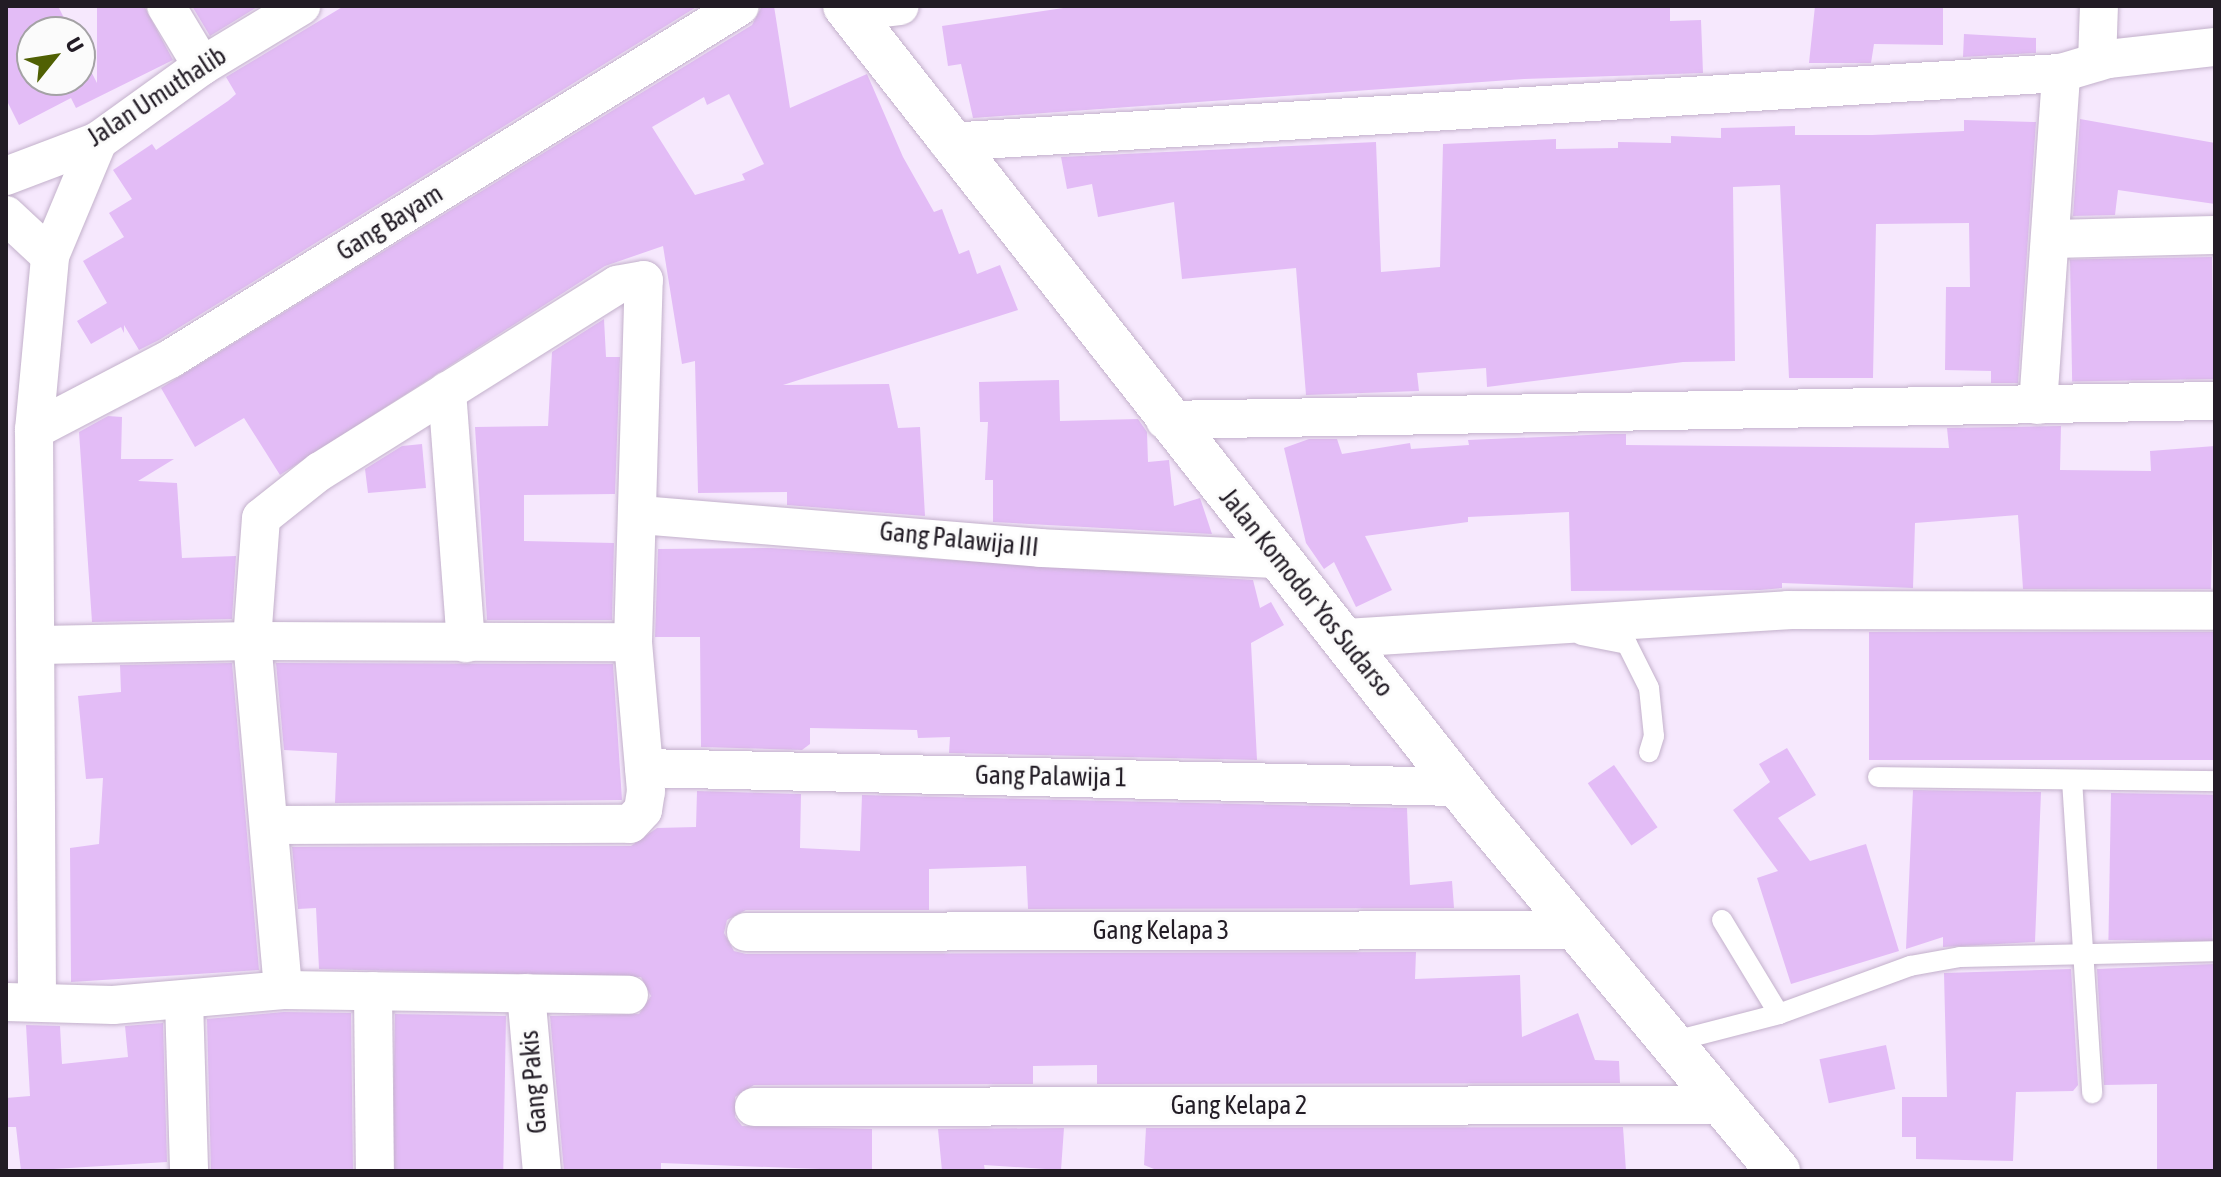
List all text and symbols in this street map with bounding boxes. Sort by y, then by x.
north arrow [16,16,96,96]
text: U [61,33,90,57]
street label: Jalan Umuthalib [82,40,232,154]
street label: Gang Bayam [331,178,449,268]
street label: Jalan Komodor Yos Sudarso [1212,483,1400,703]
street label: Gang Palawija III [878,516,1040,564]
street label: Gang Palawija 1 [975,760,1127,794]
street label: Gang Kelapa 3 [1093,915,1229,947]
street label: Gang Pakis [514,1029,554,1135]
street label: Gang Kelapa 2 [1171,1090,1307,1122]

